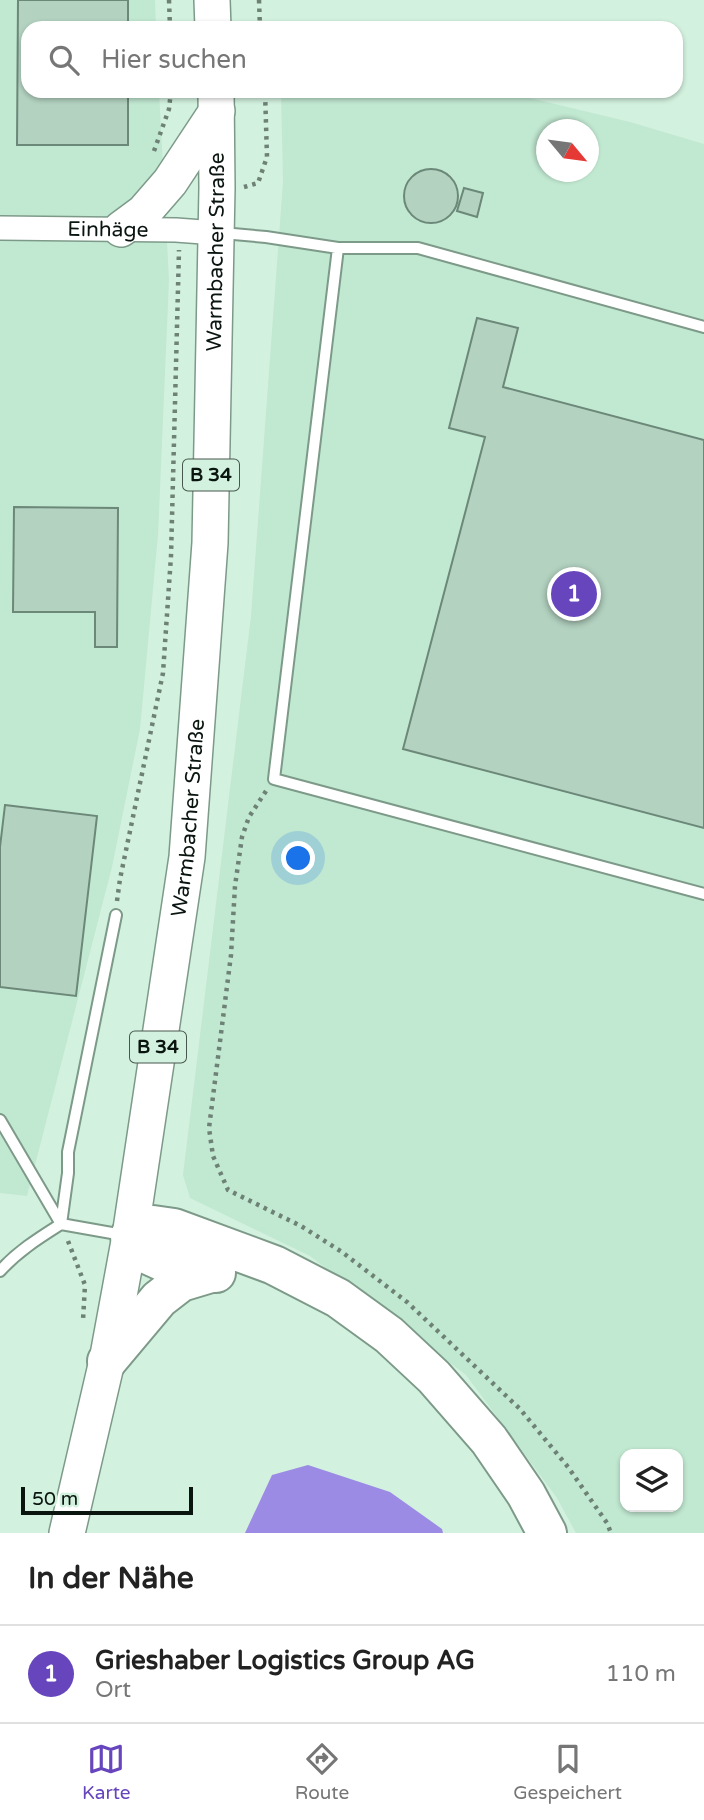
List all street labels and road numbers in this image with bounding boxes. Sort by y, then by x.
street label: Warmbacher Straße [201,152,230,352]
street label: Einhäge [67,216,149,242]
road number: B 34 [183,460,239,490]
street label: Warmbacher Straße [166,718,210,919]
road number: B 34 [130,1032,186,1063]

